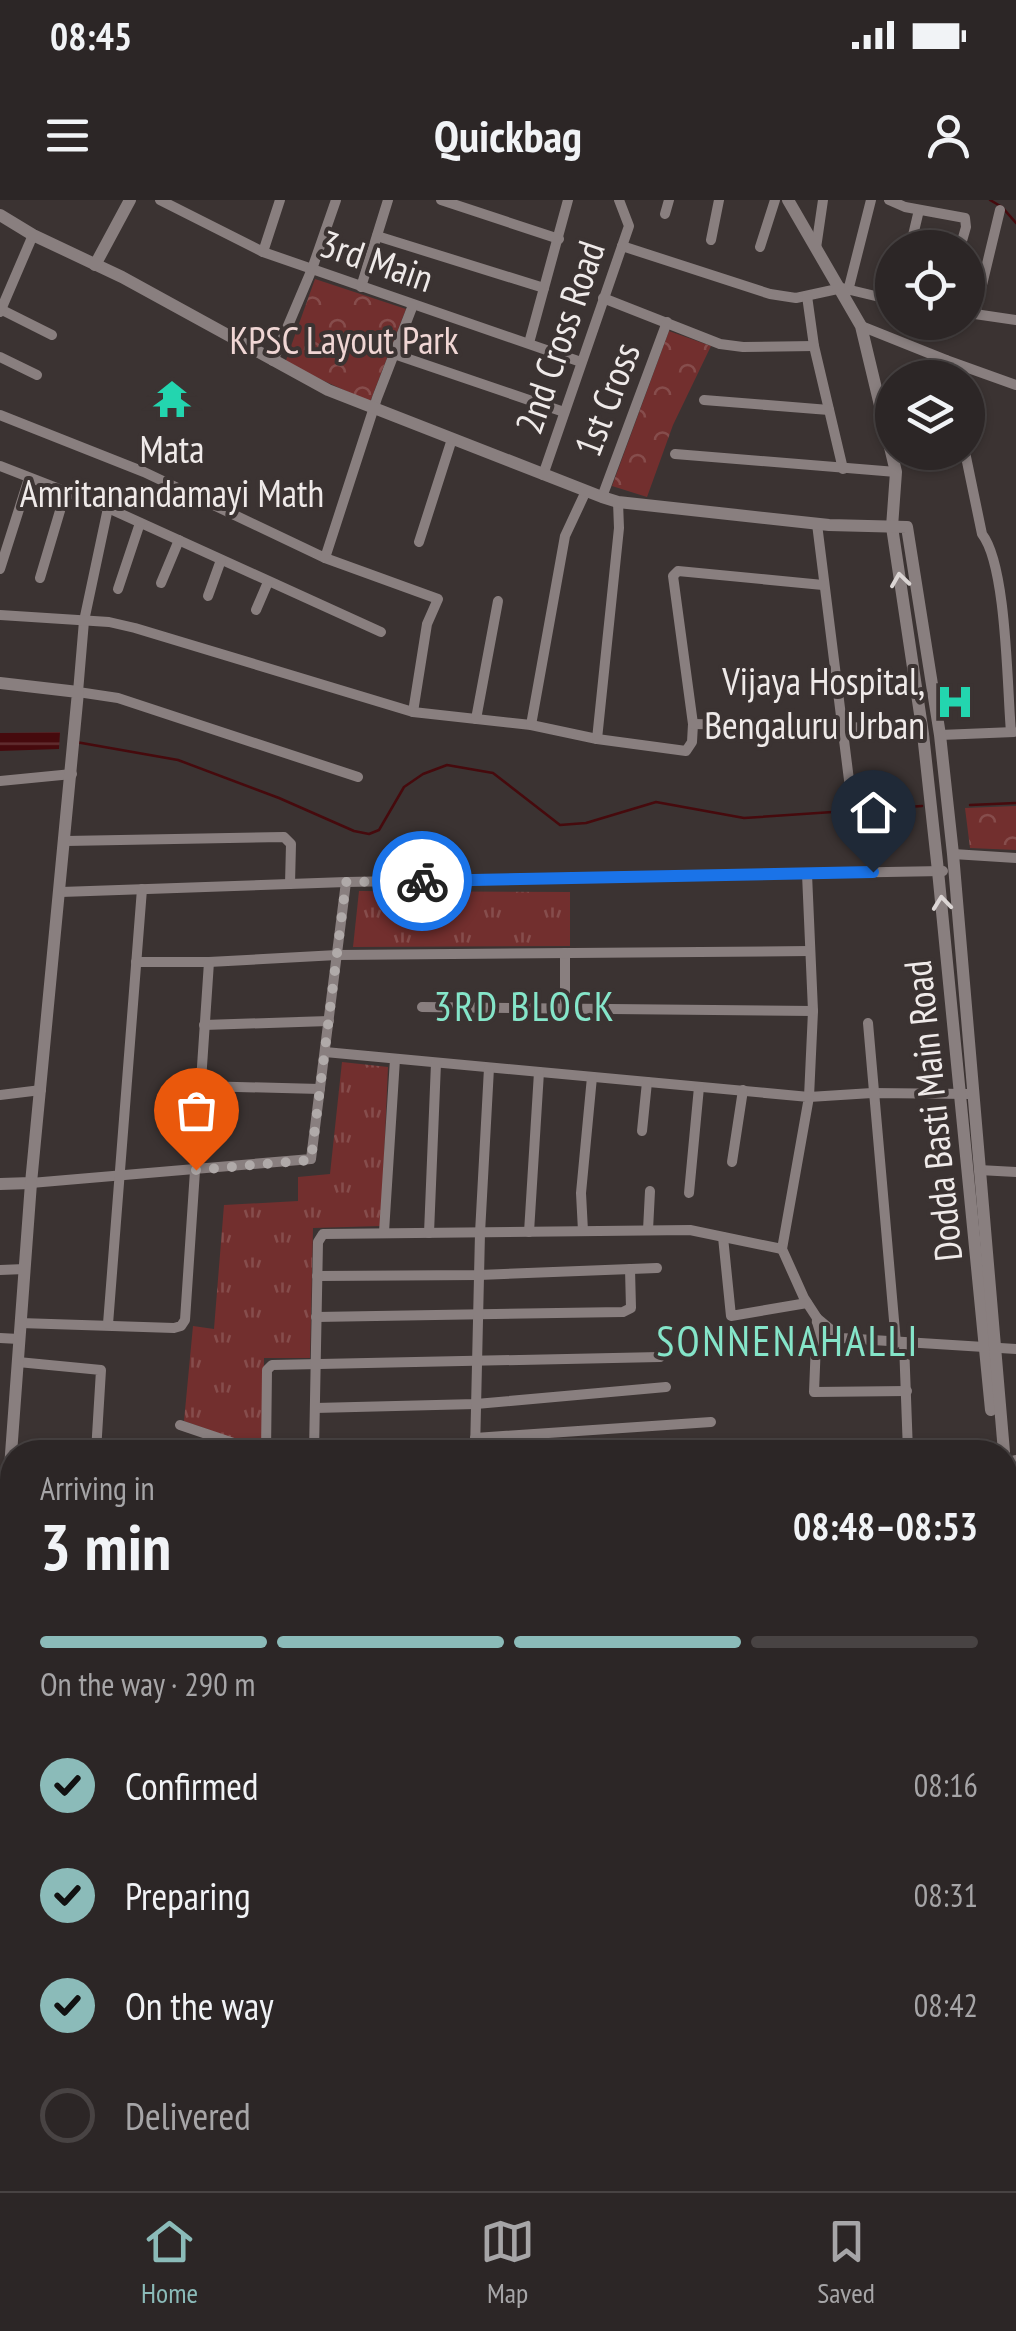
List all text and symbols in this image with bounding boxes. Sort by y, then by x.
text: 08:45 [50,11,132,60]
text: Quickbag [434,106,582,164]
icon: menu [40,108,95,163]
icon: person [921,108,976,163]
street label: 3rd Main [314,218,440,302]
map controls [875,230,985,470]
button: locate [875,230,985,340]
street label: 2nd Cross Road [503,234,615,440]
park label: KPSC Layout Park [230,315,459,364]
street label: 1st Cross [562,335,650,463]
button: layers [875,360,985,470]
temple icon: Mata Amritanandamayi Math [151,378,193,420]
place label: Mata Amritanandamayi Math [20,424,324,517]
one-way arrow [891,572,912,589]
place label: Vijaya Hospital, Bengaluru Urban [704,656,925,749]
hospital icon: Vijaya Hospital, Bengaluru Urban [934,681,976,723]
pin [831,770,916,873]
icon: home [846,785,901,840]
courier [372,831,472,931]
icon: bike [395,854,450,909]
one-way arrow [931,894,953,910]
street label: Dodda Basti Main Road [892,958,972,1264]
district label: 3RD BLOCK [434,980,616,1032]
pin [154,1068,239,1171]
icon: bag [169,1083,224,1138]
district label: SONNENAHALLI [656,1313,920,1368]
text: Arriving in [40,1467,155,1509]
text: 08:48–08:53 [793,1501,978,1550]
text: 3 min [40,1504,171,1588]
text: On the way · 290 m [40,1663,255,1705]
icon: check [40,1758,95,1813]
text: Confirmed [125,1761,258,1810]
text: 08:16 [914,1764,978,1806]
icon: check [40,1868,95,1923]
text: Preparing [125,1871,251,1920]
text: 08:31 [914,1874,978,1916]
icon: check [40,1978,95,2033]
text: On the way [125,1981,273,2030]
text: 08:42 [914,1984,978,2026]
text: Delivered [125,2091,251,2140]
tab: Home [141,2214,198,2311]
tab: Map [480,2214,535,2311]
tab: Saved [817,2214,875,2311]

